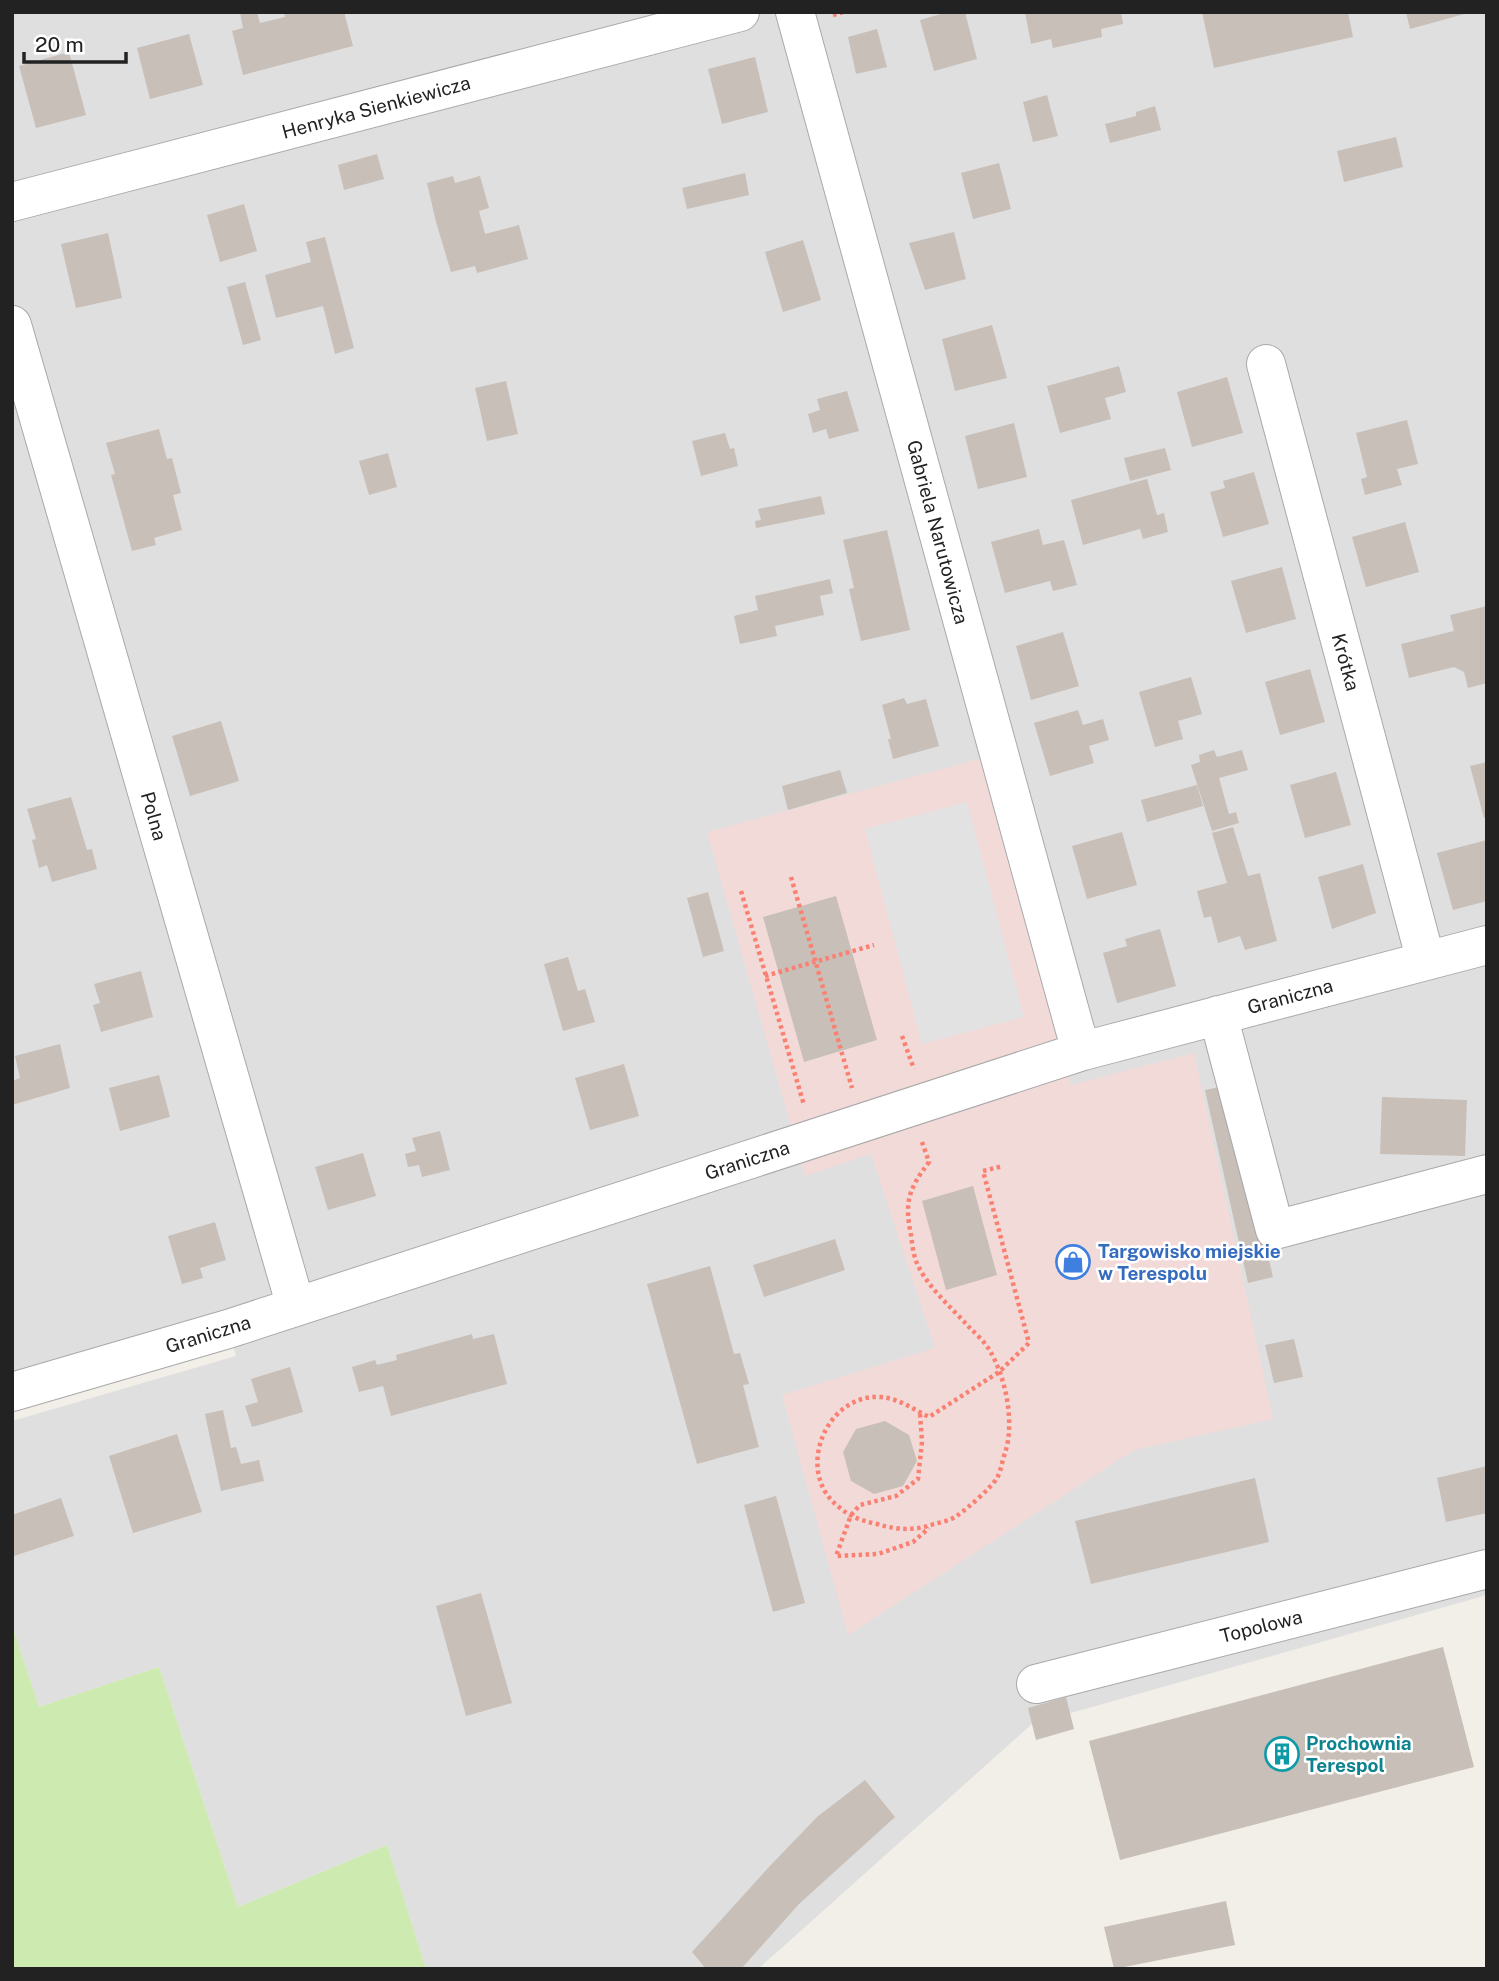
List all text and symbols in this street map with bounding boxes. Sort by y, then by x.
scale bar [24,21,126,65]
text: 20 m [35,32,84,57]
street label: Henryka Sienkiewicza [279,71,473,143]
street label: Gabriela Narutowicza [903,437,973,627]
street label: Krótka [1328,631,1364,693]
street label: Polna [137,789,171,843]
street label: Graniczna [1245,974,1335,1018]
street label: Graniczna [702,1136,792,1184]
place label: Targowisko miejskie w Terespolu [1098,1240,1281,1284]
shop icon: Targowisko miejskie w Terespolu [1054,1243,1092,1281]
street label: Graniczna [163,1311,253,1357]
street label: Topolowa [1218,1605,1304,1647]
place label: Prochownia Terespol [1306,1732,1412,1776]
building icon: Prochownia Terespol [1263,1735,1301,1773]

